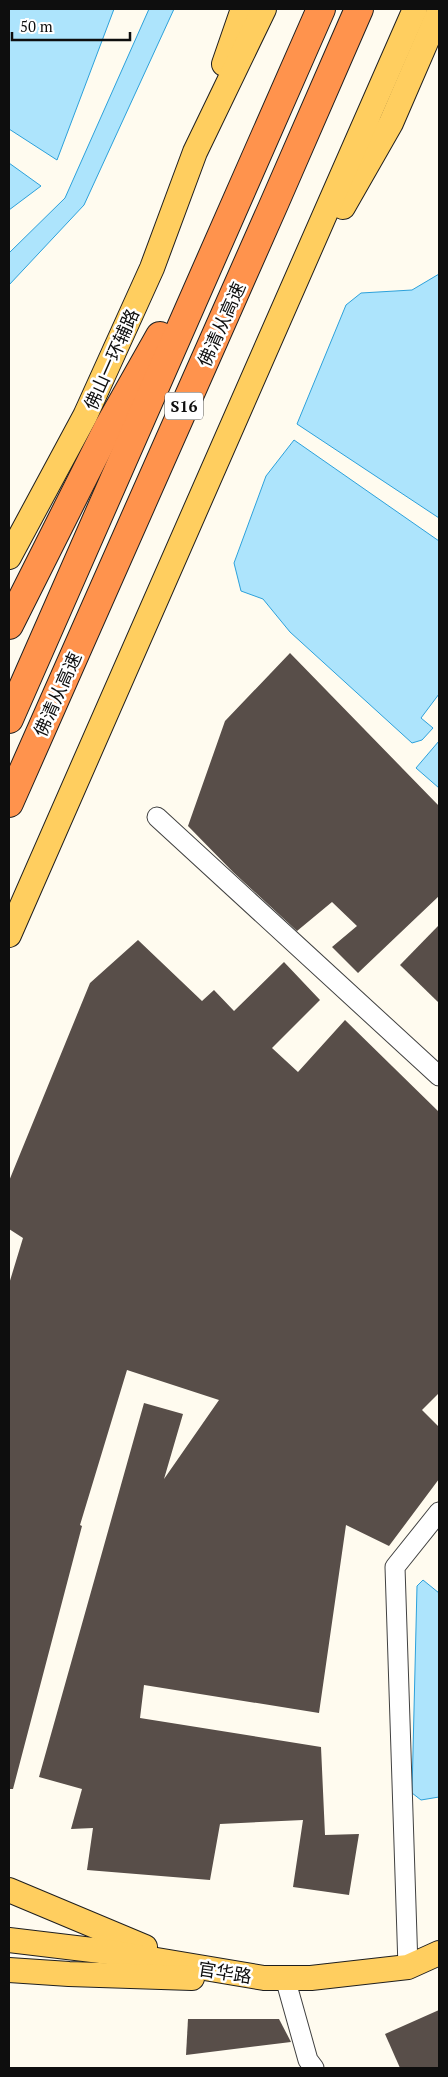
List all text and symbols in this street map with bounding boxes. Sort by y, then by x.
scale bar [12,10,130,42]
text: 50 m [20,16,53,36]
street label: 佛清从高速 [192,278,250,370]
street label: 佛山一环辅路 [78,305,144,413]
road number: S16 [165,392,203,420]
street label: 佛清从高速 [28,648,86,740]
street label: 官华路 [196,1956,254,1988]

